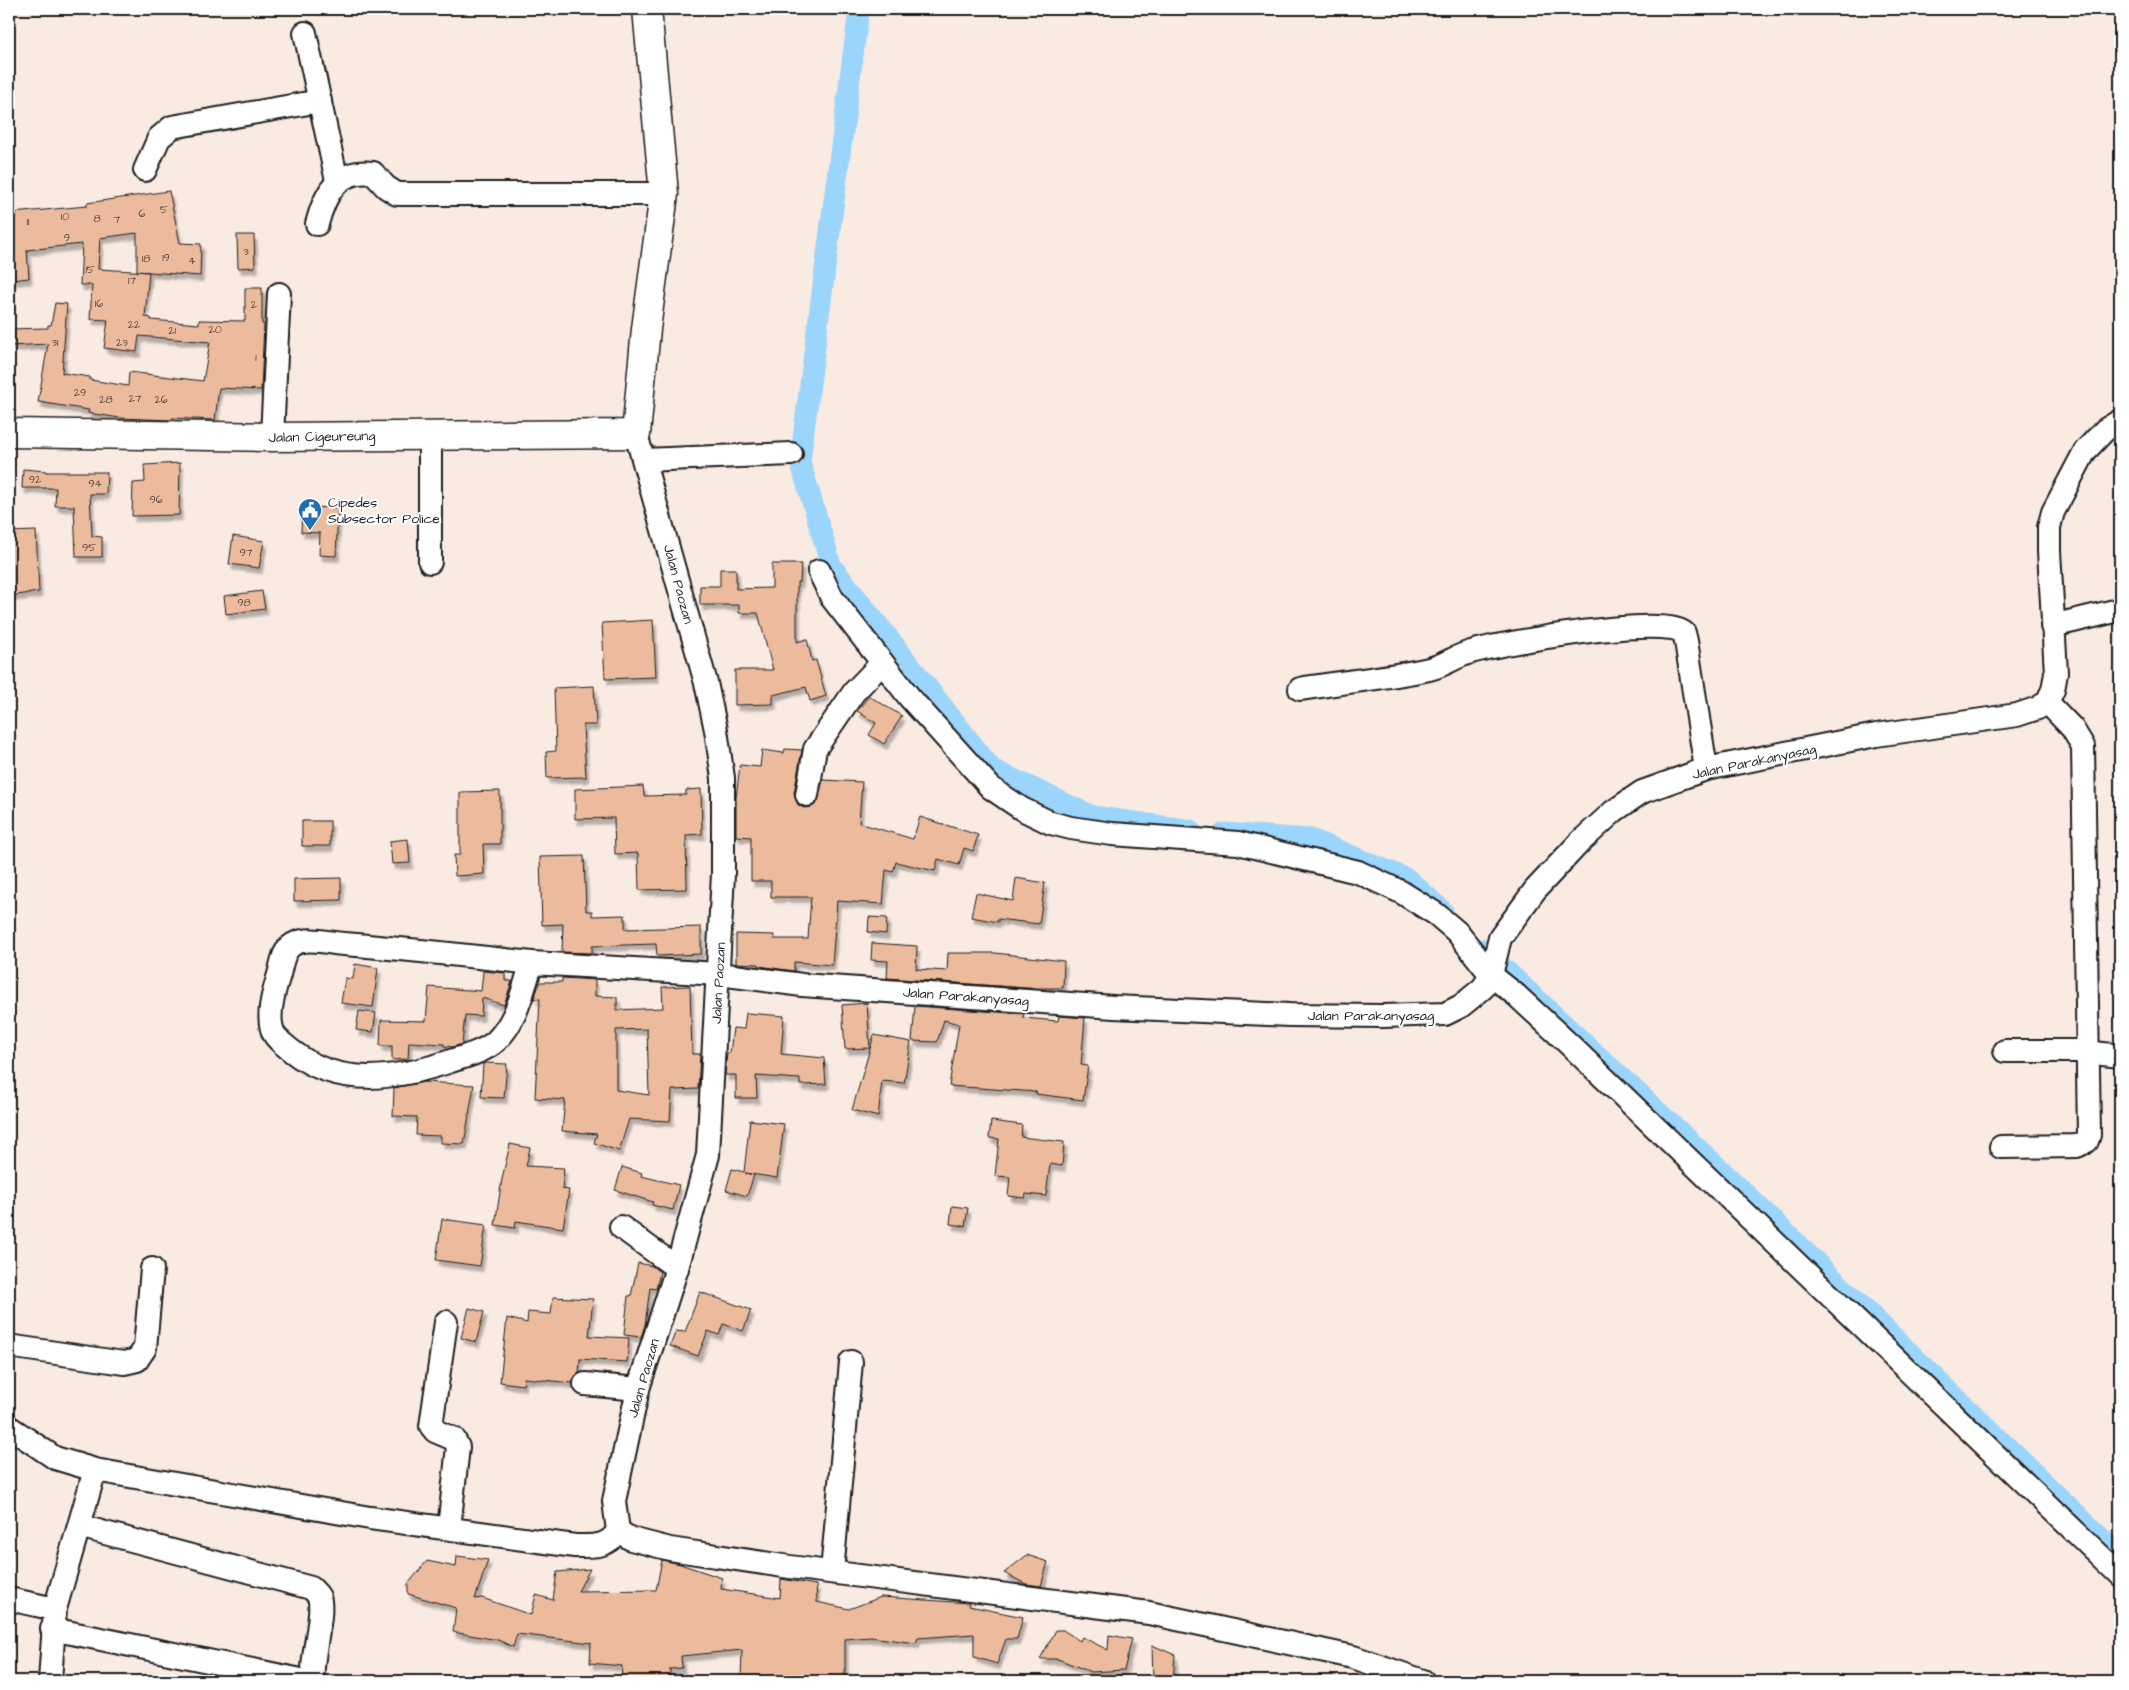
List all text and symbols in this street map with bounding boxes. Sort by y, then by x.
house number: 5 [160,202,168,217]
house number: 6 [139,206,146,221]
house number: 10 [61,209,69,224]
house number: 8 [93,211,101,226]
house number: 7 [114,212,121,227]
house number: 11 [27,214,30,229]
house number: 9 [64,230,70,245]
house number: 3 [243,244,249,259]
house number: 19 [162,250,170,265]
house number: 18 [142,251,150,266]
house number: 4 [188,253,196,268]
house number: 15 [85,262,95,277]
house number: 17 [128,273,136,288]
house number: 16 [95,296,103,311]
house number: 2 [251,297,258,312]
house number: 22 [128,317,141,332]
house number: 20 [208,322,222,337]
house number: 21 [168,323,176,338]
house number: 31 [51,335,59,350]
house number: 23 [116,335,128,350]
house number: 1 [255,350,257,365]
house number: 29 [74,385,86,400]
house number: 27 [128,391,142,406]
house number: 28 [99,392,113,407]
house number: 26 [154,392,168,407]
street label: Jalan Cigeureung [268,426,376,448]
house number: 92 [29,472,42,487]
house number: 94 [88,476,102,491]
house number: 96 [149,492,163,507]
place label: Cipedes Subsector Police [328,493,440,529]
public building icon: Cipedes Subsector Police [297,497,323,531]
house number: 95 [82,540,96,555]
street label: Jalan Paozan [658,542,698,626]
house number: 97 [239,545,253,560]
house number: 98 [237,595,251,610]
street label: Jalan Parakanyasag [1690,739,1818,785]
street label: Jalan Paozan [707,942,731,1024]
street label: Jalan Parakanyasag [902,983,1030,1011]
street label: Jalan Parakanyasag [1308,1006,1434,1026]
street label: Jalan Paozan [623,1336,665,1420]

